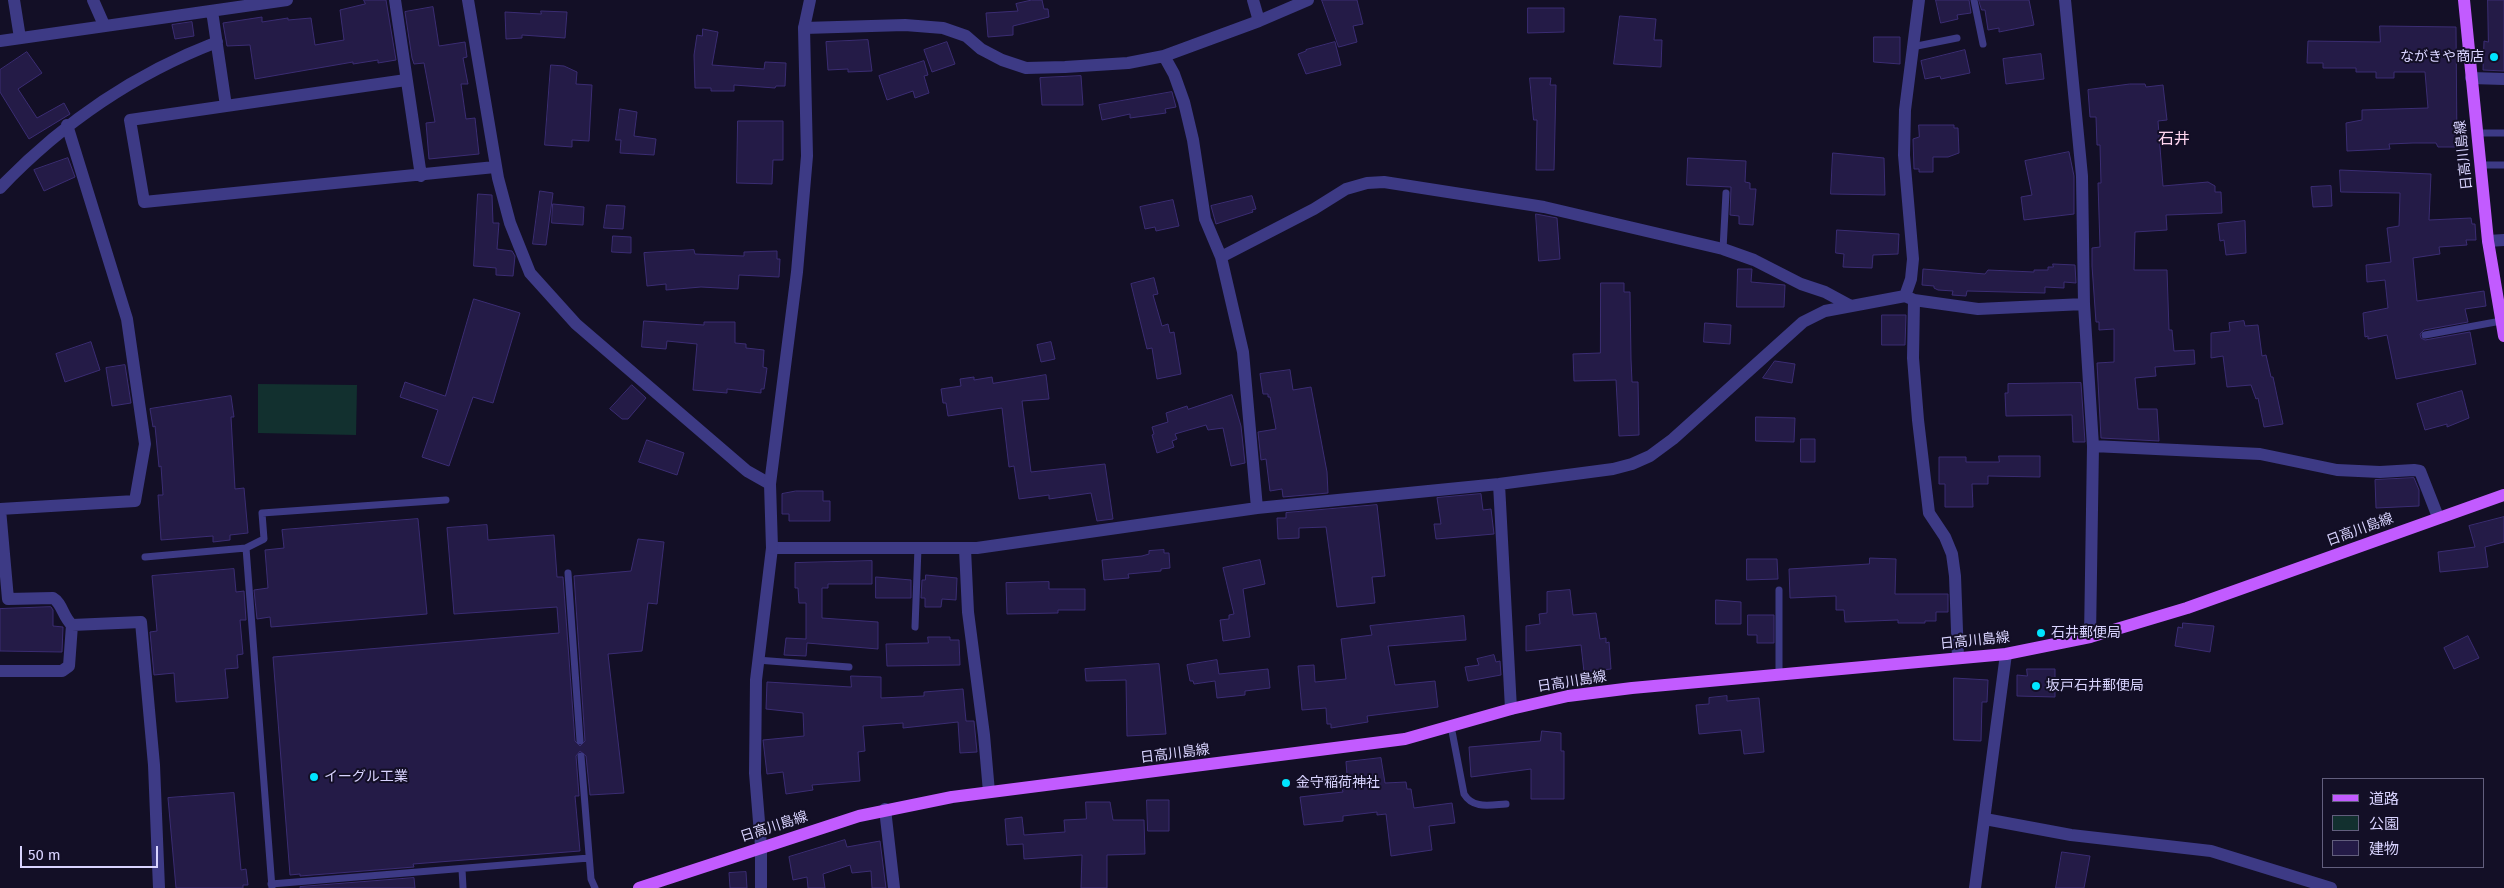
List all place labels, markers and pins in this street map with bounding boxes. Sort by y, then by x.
place label: ながきや商店 [2400,49,2484,65]
marker: ながきや商店 [2488,51,2500,63]
place label: 石井郵便局 [2051,625,2121,641]
marker: 石井郵便局 [2035,627,2047,639]
place label: 坂戸石井郵便局 [2046,678,2144,694]
marker: 坂戸石井郵便局 [2030,680,2042,692]
place label: イーグル工業 [324,769,408,785]
marker: イーグル工業 [308,771,320,783]
place label: 金守稲荷神社 [1296,775,1380,791]
marker: 金守稲荷神社 [1280,777,1292,789]

